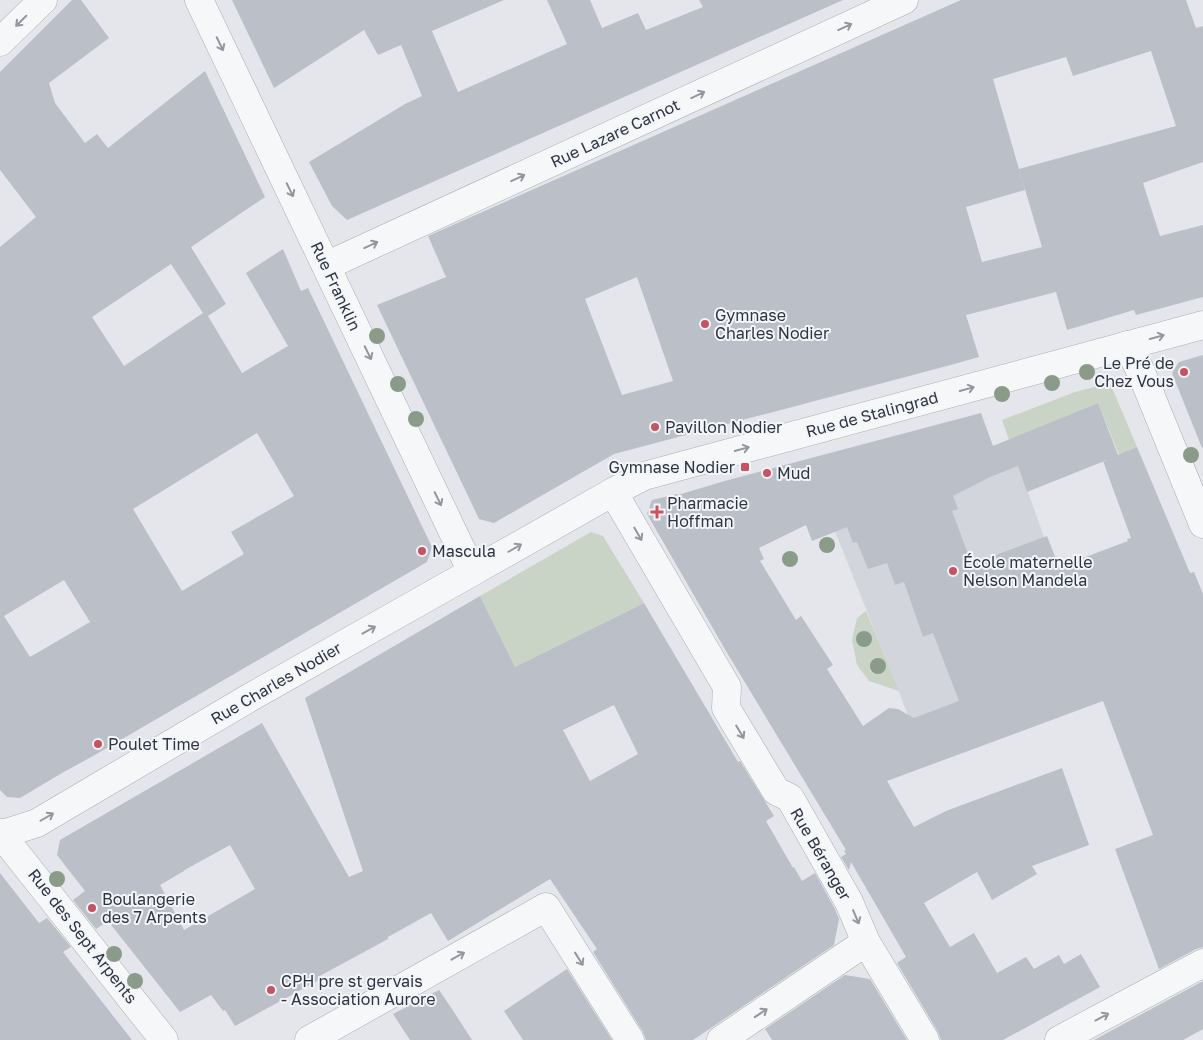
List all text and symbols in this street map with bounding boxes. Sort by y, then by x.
one-way arrow [15,15,27,27]
one-way arrow [837,22,852,31]
one-way arrow [216,36,225,51]
one-way arrow [690,90,705,99]
street label: Rue Lazare Carnot [547,94,683,172]
one-way arrow [510,172,525,182]
one-way arrow [285,183,295,198]
street label: Rue Franklin [307,238,365,334]
one-way arrow [363,240,378,250]
place label: Gymnase Charles Nodier [715,305,829,343]
marker: Gymnase Charles Nodier [699,318,711,330]
one-way arrow [1149,332,1165,341]
one-way arrow [363,345,373,360]
place label: Le Pré de Chez Vous [1094,353,1174,391]
marker: Le Pré de Chez Vous [1178,366,1190,378]
one-way arrow [958,384,974,393]
street label: Rue de Stalingrad [804,387,940,441]
place label: Pavillon Nodier [665,417,782,437]
marker: Pavillon Nodier [649,421,661,433]
one-way arrow [734,444,750,453]
place label: Gymnase Nodier [609,457,735,477]
marker: Gymnase Nodier [739,461,751,473]
place label: Mud [777,463,810,483]
marker: Mud [761,467,773,479]
one-way arrow [433,492,443,507]
place label: Pharmacie Hoffman [667,493,748,531]
marker: Pharmacie Hoffman [651,506,663,518]
one-way arrow [633,526,643,540]
place label: Mascula [432,541,496,561]
one-way arrow [507,543,522,553]
marker: Mascula [416,545,428,557]
place label: École maternelle Nelson Mandela [963,552,1093,590]
marker: École maternelle Nelson Mandela [947,565,959,577]
one-way arrow [362,625,377,635]
street label: Rue Charles Nodier [207,637,345,729]
one-way arrow [735,724,745,738]
place label: Poulet Time [108,734,200,754]
marker: Poulet Time [92,738,104,750]
street label: Rue Béranger [786,804,856,904]
one-way arrow [39,811,53,821]
street label: Rue des Sept Arpents [24,865,142,1007]
place label: Boulangerie des 7 Arpents [102,889,207,927]
marker: Boulangerie des 7 Arpents [86,902,98,914]
one-way arrow [851,909,861,924]
one-way arrow [451,951,466,961]
one-way arrow [574,952,584,966]
place label: CPH pre st gervais - Association Aurore [281,971,435,1009]
marker: CPH pre st gervais - Association Aurore [265,984,277,996]
one-way arrow [754,1008,768,1018]
one-way arrow [1095,1012,1110,1022]

